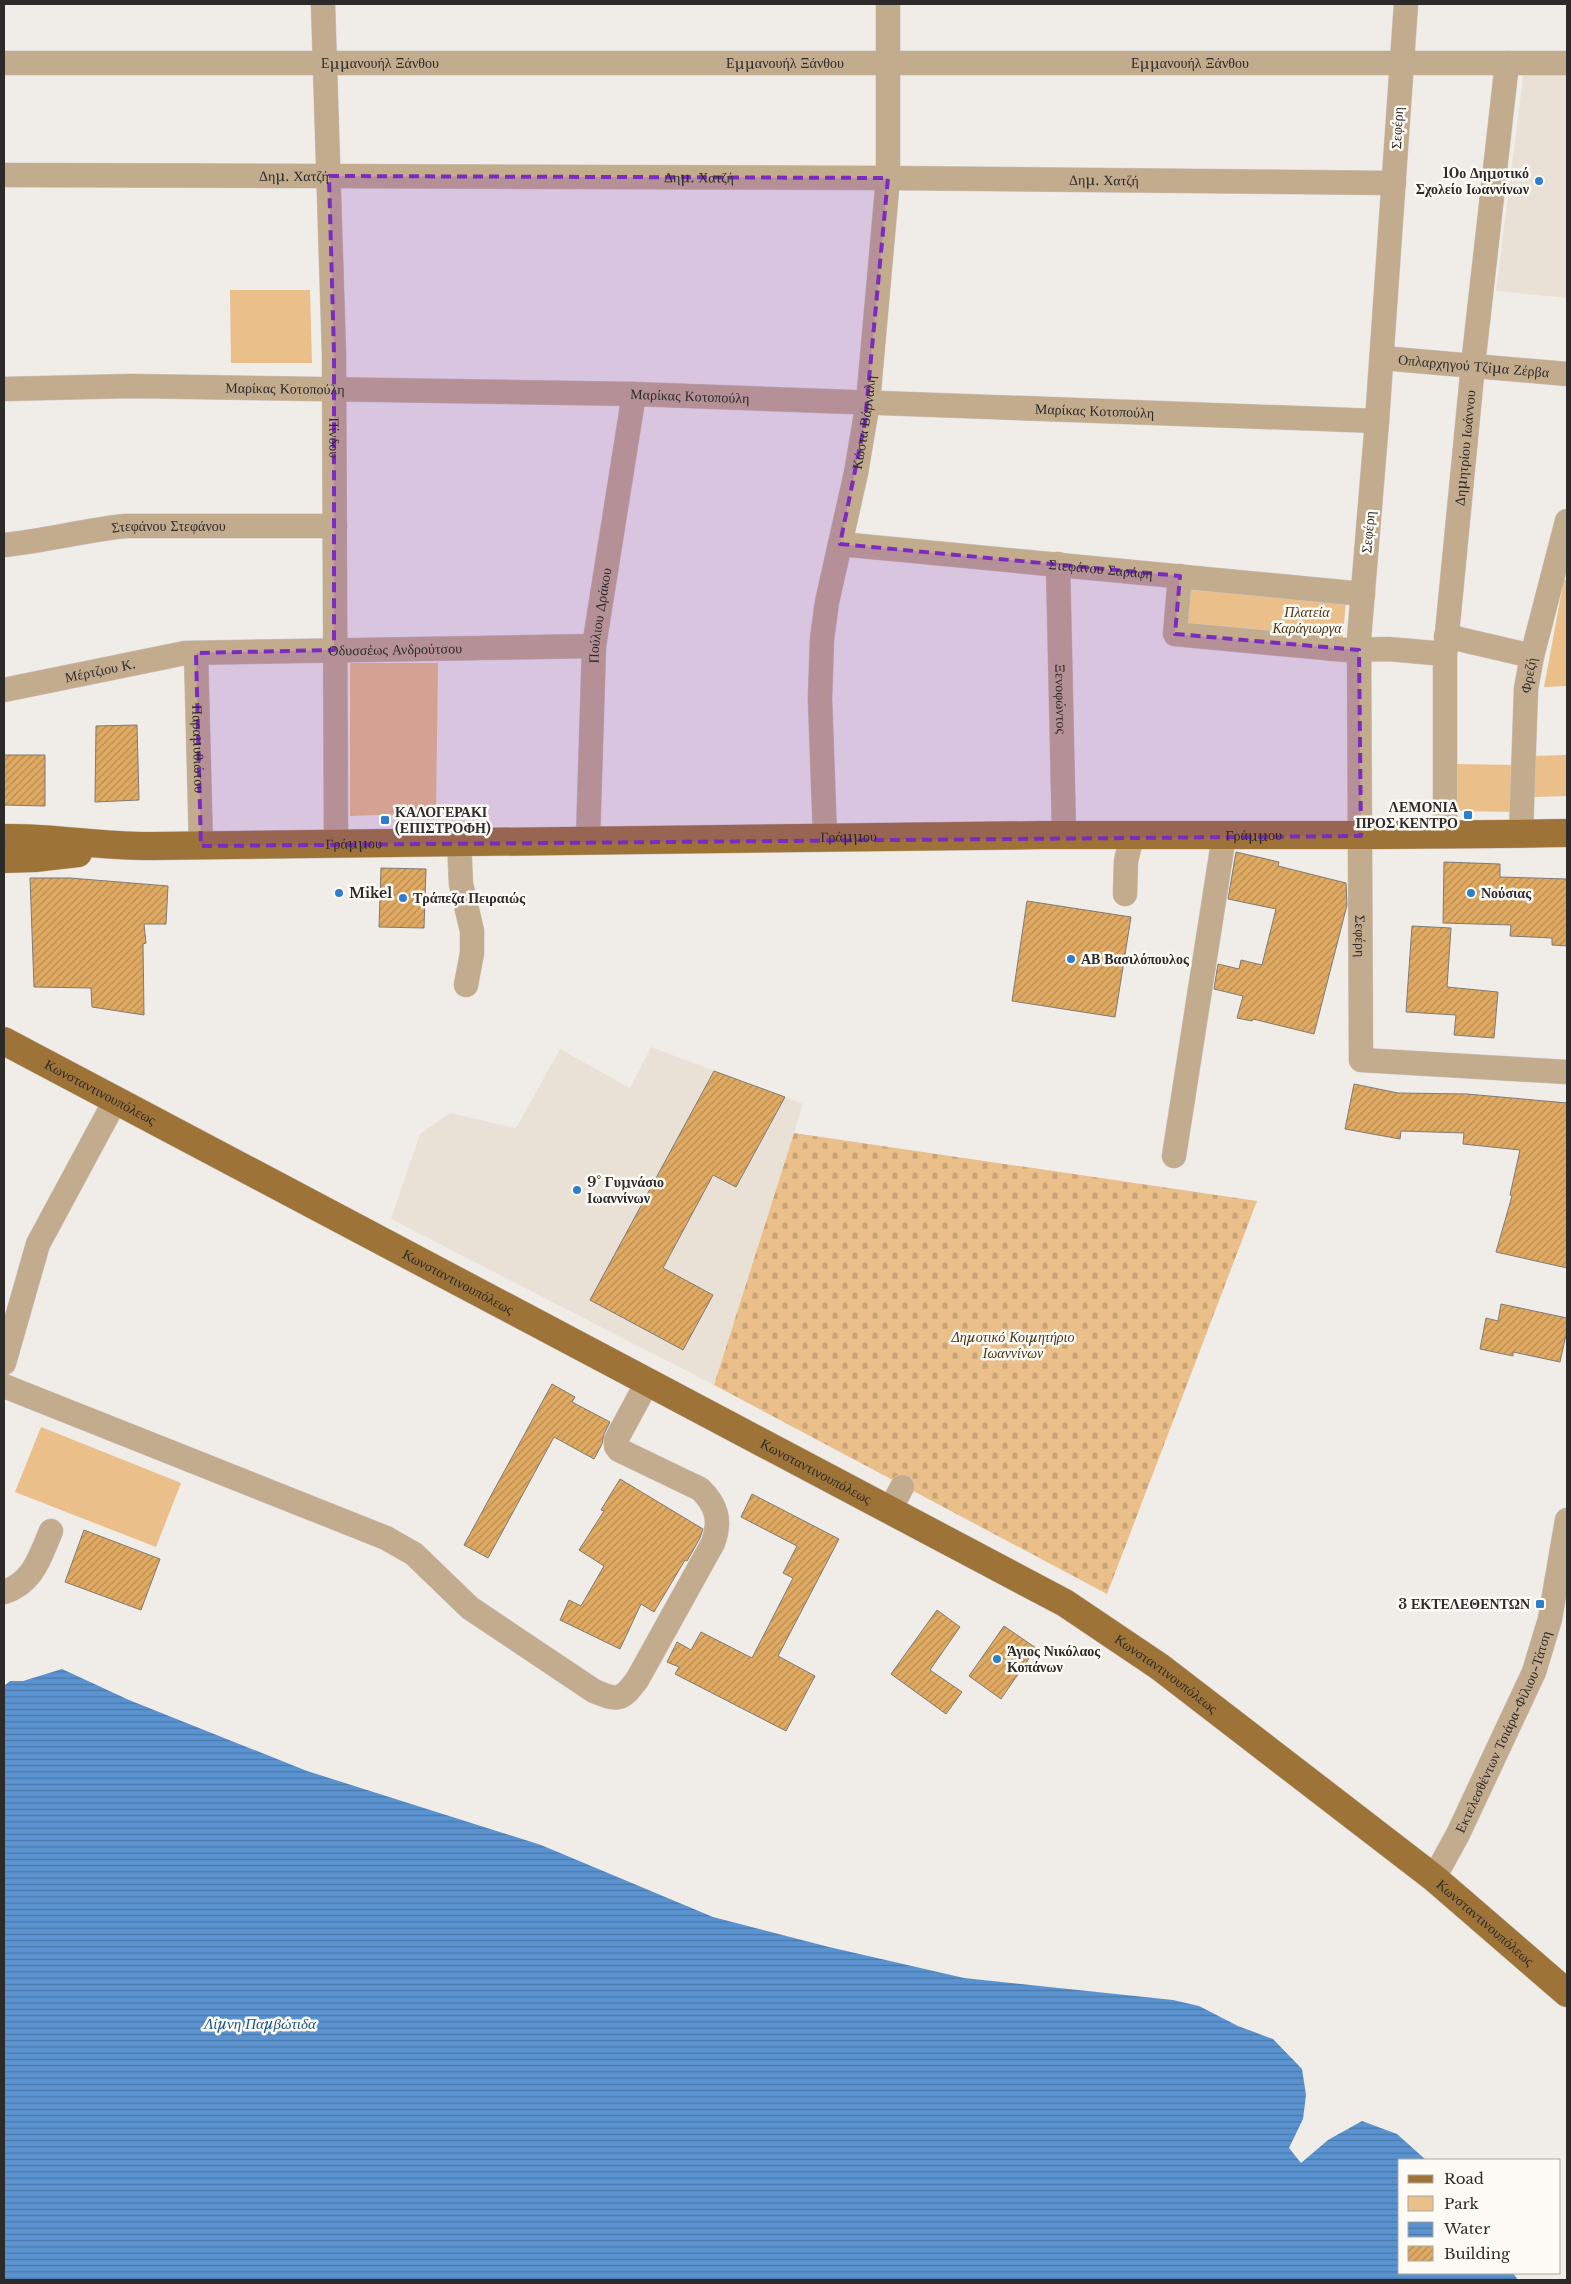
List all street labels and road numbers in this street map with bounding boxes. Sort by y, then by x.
street label: Εμμανουήλ Ξάνθου [321,54,439,72]
street label: Εμμανουήλ Ξάνθου [726,54,844,72]
street label: Εμμανουήλ Ξάνθου [1131,54,1249,72]
street label: Σεφέρη [1387,106,1407,150]
street label: Δημ. Χατζή [259,167,329,185]
street label: Δημ. Χατζή [664,168,734,186]
street label: Δημ. Χατζή [1069,171,1139,189]
street label: Οπλαρχηγού Τζίμα Ζέρβα [1397,350,1551,381]
street label: Κώστα Βάρναλη [848,375,879,471]
street label: Μαρίκας Κοτοπούλη [225,379,345,398]
street label: Μαρίκας Κοτοπούλη [630,385,750,407]
street label: Δημητρίου Ιωάννου [1450,389,1480,507]
street label: Μαρίκας Κοτοπούλη [1035,400,1154,422]
street label: Πίνδου [325,417,343,458]
street label: Σεφέρη [1357,510,1379,554]
street label: Στεφάνου Στεφάνου [110,517,226,537]
street label: Στεφάνου Σαράφη [1048,555,1154,583]
street label: Πούλιου Δράκου [584,566,615,664]
street label: Οδυσσέως Ανδρούτσου [328,639,462,660]
street label: Μέρτζιου Κ. [63,654,137,686]
street label: Φρεζή [1516,656,1541,694]
street label: Ξενοφώντος [1051,664,1071,735]
street label: Παραμυθιώτου [188,705,209,793]
street label: Γράμμου [1225,826,1282,844]
street label: Γράμμου [820,827,877,846]
street label: Γράμμου [325,834,382,853]
street label: Σεφέρη [1351,915,1370,957]
street label: Κωνσταντινουπόλεως [42,1055,159,1129]
street label: Κωνσταντινουπόλεως [400,1245,517,1319]
street label: Κωνσταντινουπόλεως [757,1434,875,1508]
street label: Εκτελεσθέντων Τσιάρα-Φίλιου-Τάτση [1451,1629,1555,1836]
street label: Κωνσταντινουπόλεως [1111,1630,1222,1717]
street label: Κωνσταντινουπόλεως [1433,1875,1538,1970]

